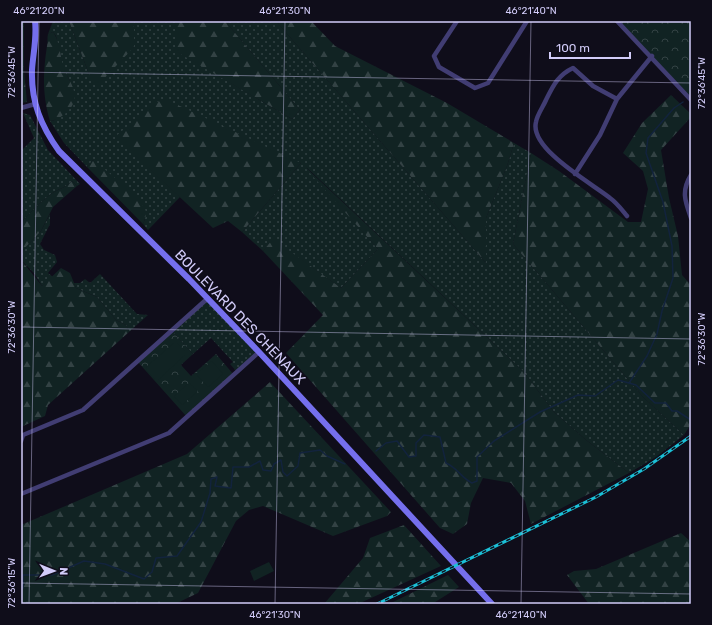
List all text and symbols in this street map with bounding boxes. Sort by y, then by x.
text: 46°21'20"N [13,5,65,17]
text: 46°21'30"N [259,5,311,17]
text: 46°21'40"N [505,5,557,17]
scale bar [550,34,630,60]
text: 100 m [556,41,590,55]
text: 72°36'45"W [6,46,18,98]
text: 72°36'45"W [696,57,708,109]
street label: BOULEVARD DES CHENAUX [171,246,309,388]
text: 72°36'30"W [6,301,18,353]
text: 72°36'30"W [696,313,708,365]
north arrow [34,551,74,591]
text: 72°36'15"W [6,558,18,608]
text: N [57,567,70,575]
text: 46°21'30"N [249,609,301,621]
text: 46°21'40"N [495,609,547,621]

